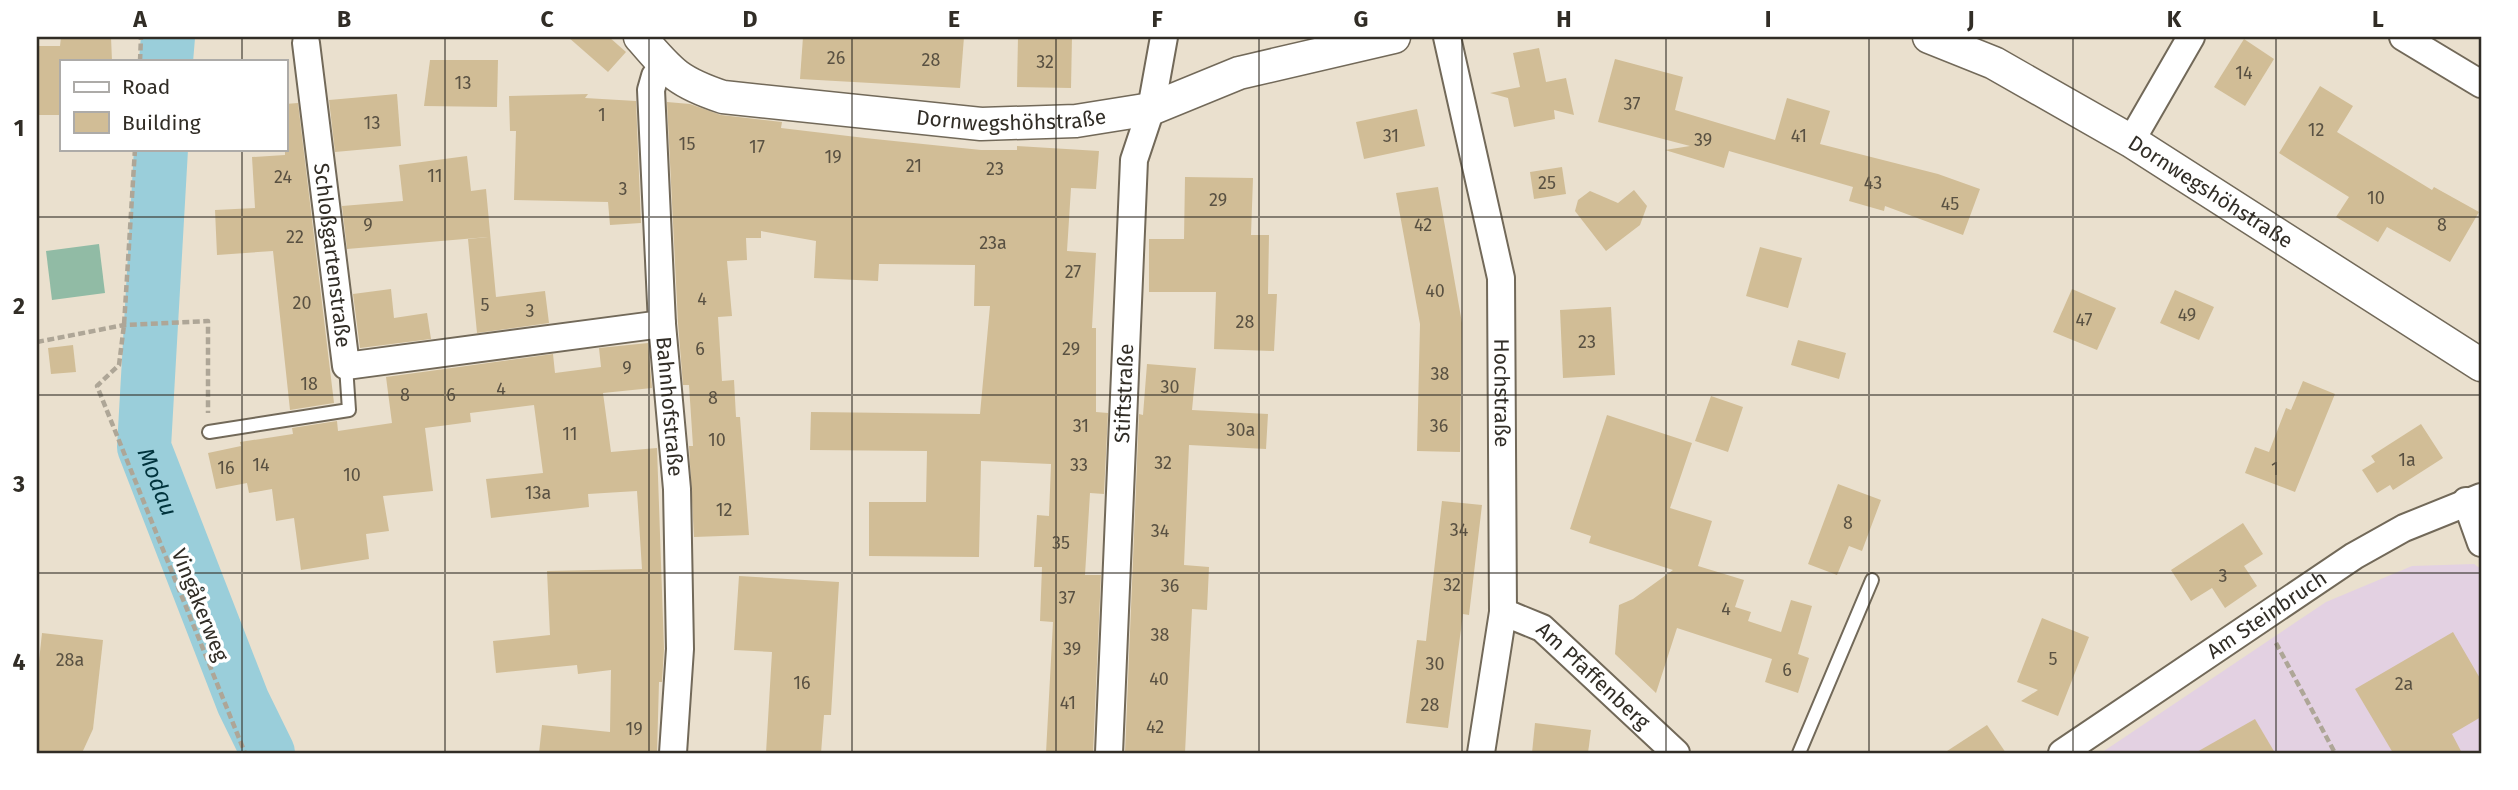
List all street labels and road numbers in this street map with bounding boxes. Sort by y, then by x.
street label: Dornwegshöhstraße [915,103,1108,137]
street label: Dornwegshöhstraße [2123,130,2298,254]
street label: Schloßgartenstraße [308,162,357,349]
street label: Bahnhofstraße [650,335,689,478]
street label: Hochstraße [1488,338,1515,448]
street label: Stiftstraße [1109,343,1139,444]
street label: Vingåkerweg [166,545,234,665]
street label: Am Steinbruch [2202,565,2332,665]
street label: Am Pfaffenberg [1531,616,1655,735]

